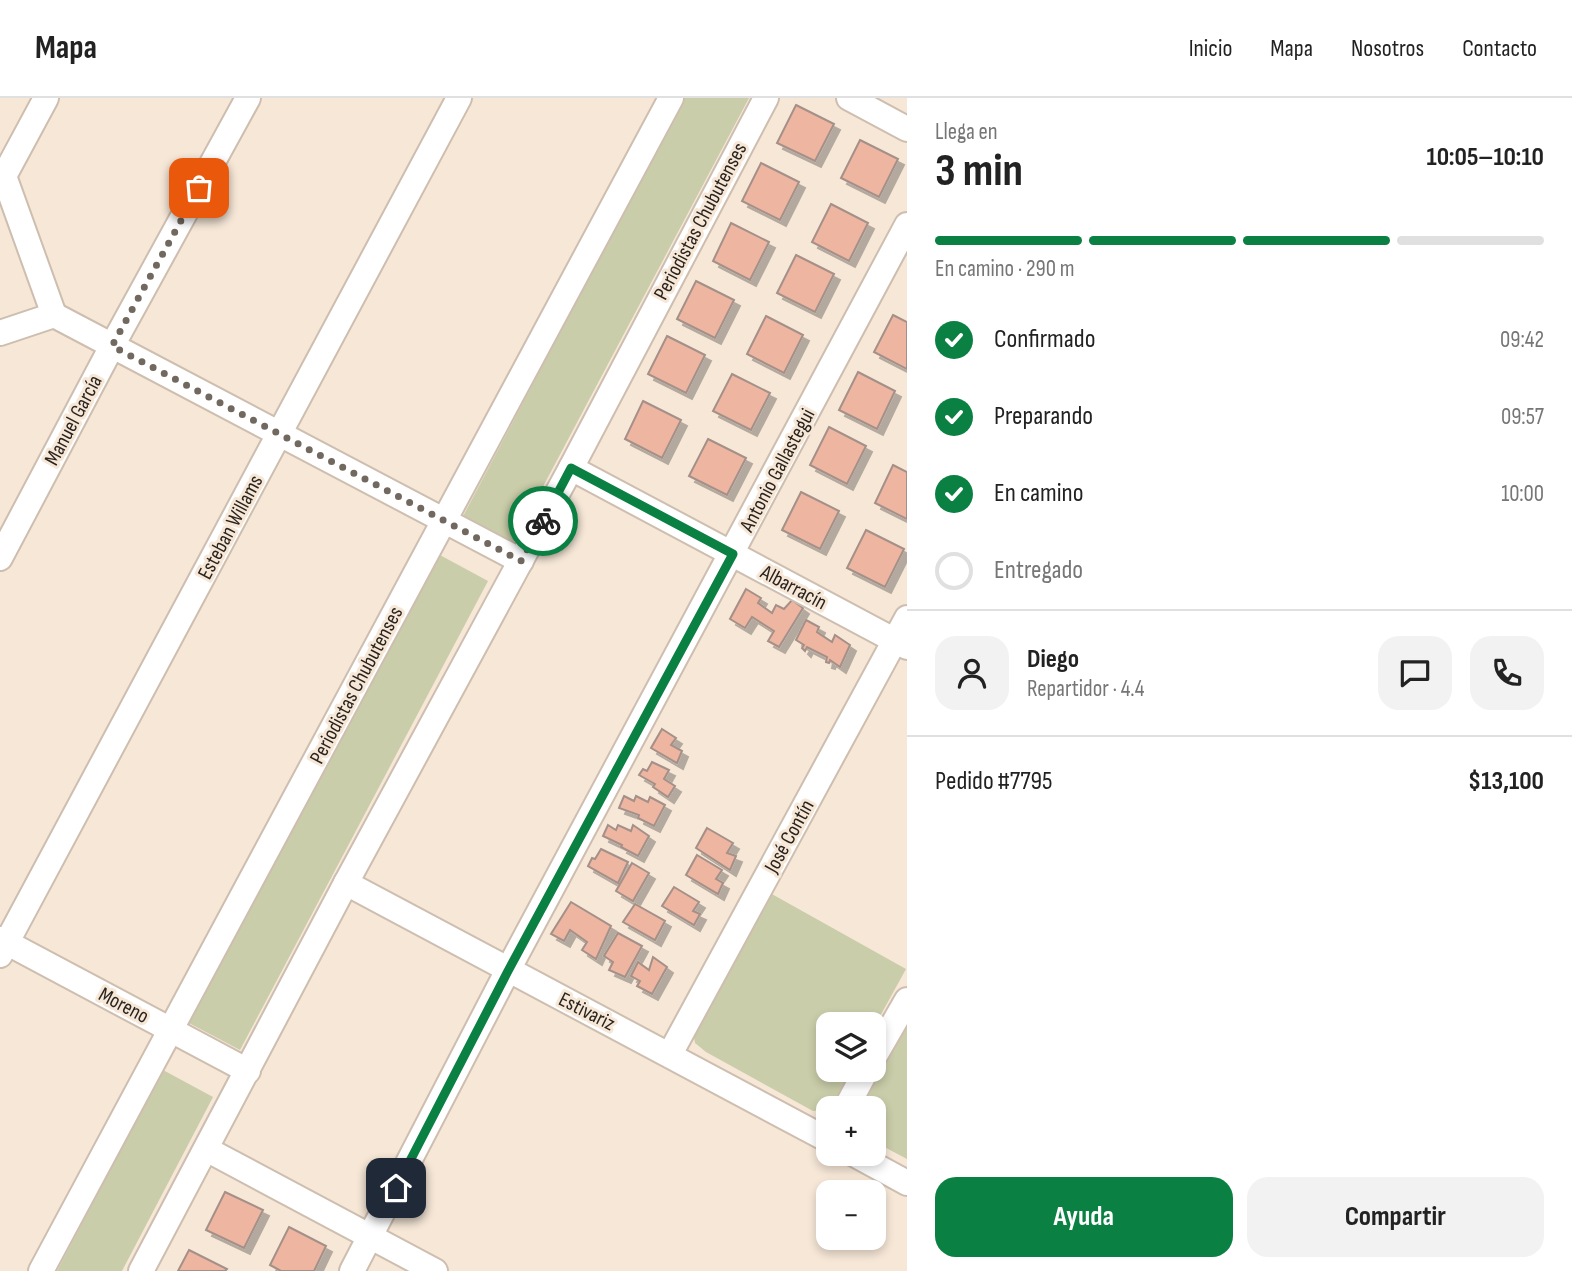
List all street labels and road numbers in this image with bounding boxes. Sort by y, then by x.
street label: Periodistas Chubutenses [649,139,752,304]
street label: Manuel García [39,371,108,470]
street label: Antonio Gallastegui [734,404,820,537]
street label: Esteban Willams [193,471,268,584]
street label: Albarracín [756,559,831,615]
street label: Periodistas Chubutenses [305,603,408,768]
street label: José Contín [759,795,820,878]
street label: Moreno [94,982,153,1029]
street label: Estivariz [554,987,620,1036]

